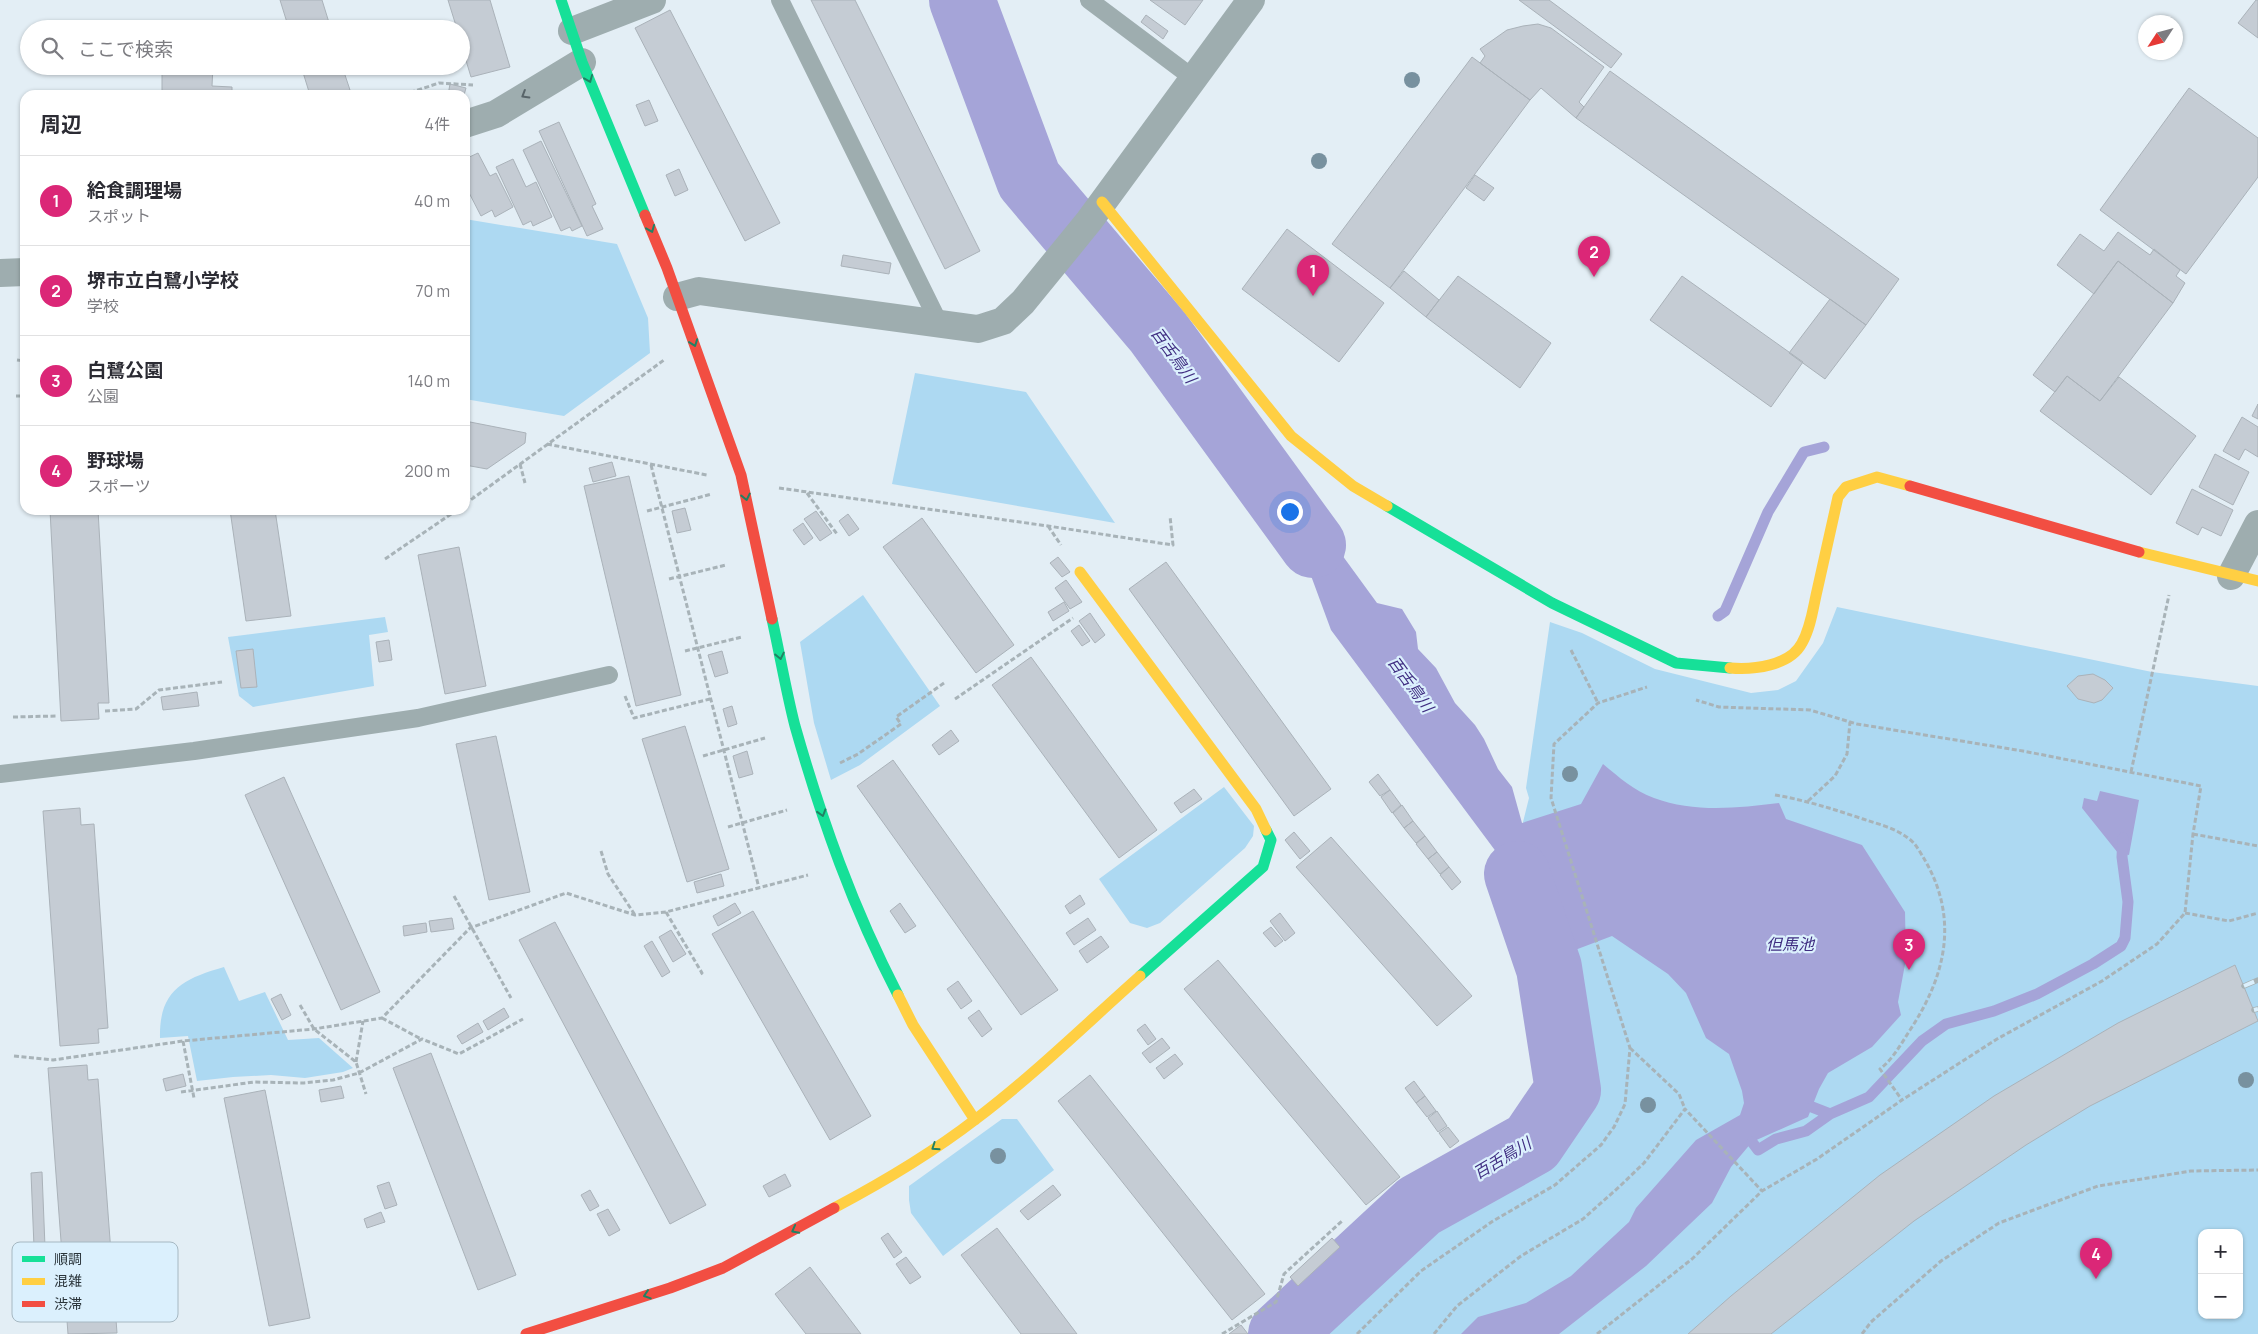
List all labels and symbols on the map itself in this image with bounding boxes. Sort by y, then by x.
north arrow [2138,15,2183,60]
one-way arrow [583,74,594,83]
one-way arrow [522,89,531,99]
one-way arrow [645,224,655,233]
pin: 2 [1578,236,1610,277]
pin: 1 [1297,255,1329,296]
water label: 百舌鳥川 [1146,323,1203,389]
one-way arrow [688,339,698,347]
one-way arrow [740,493,751,502]
your location [1277,499,1303,525]
one-way arrow [774,652,785,660]
water label: 百舌鳥川 [1383,652,1440,718]
one-way arrow [816,808,826,817]
pin: 3 [1893,929,1925,970]
water label: 但馬池 [1766,933,1816,955]
water label: 百舌鳥川 [1469,1131,1537,1184]
one-way arrow [931,1141,940,1150]
one-way arrow [791,1224,800,1234]
pin: 4 [2080,1238,2112,1279]
legend [12,1242,178,1322]
text: 順調 [54,1249,82,1268]
text: 混雑 [54,1271,82,1290]
one-way arrow [643,1290,652,1300]
text: 渋滞 [54,1294,82,1313]

